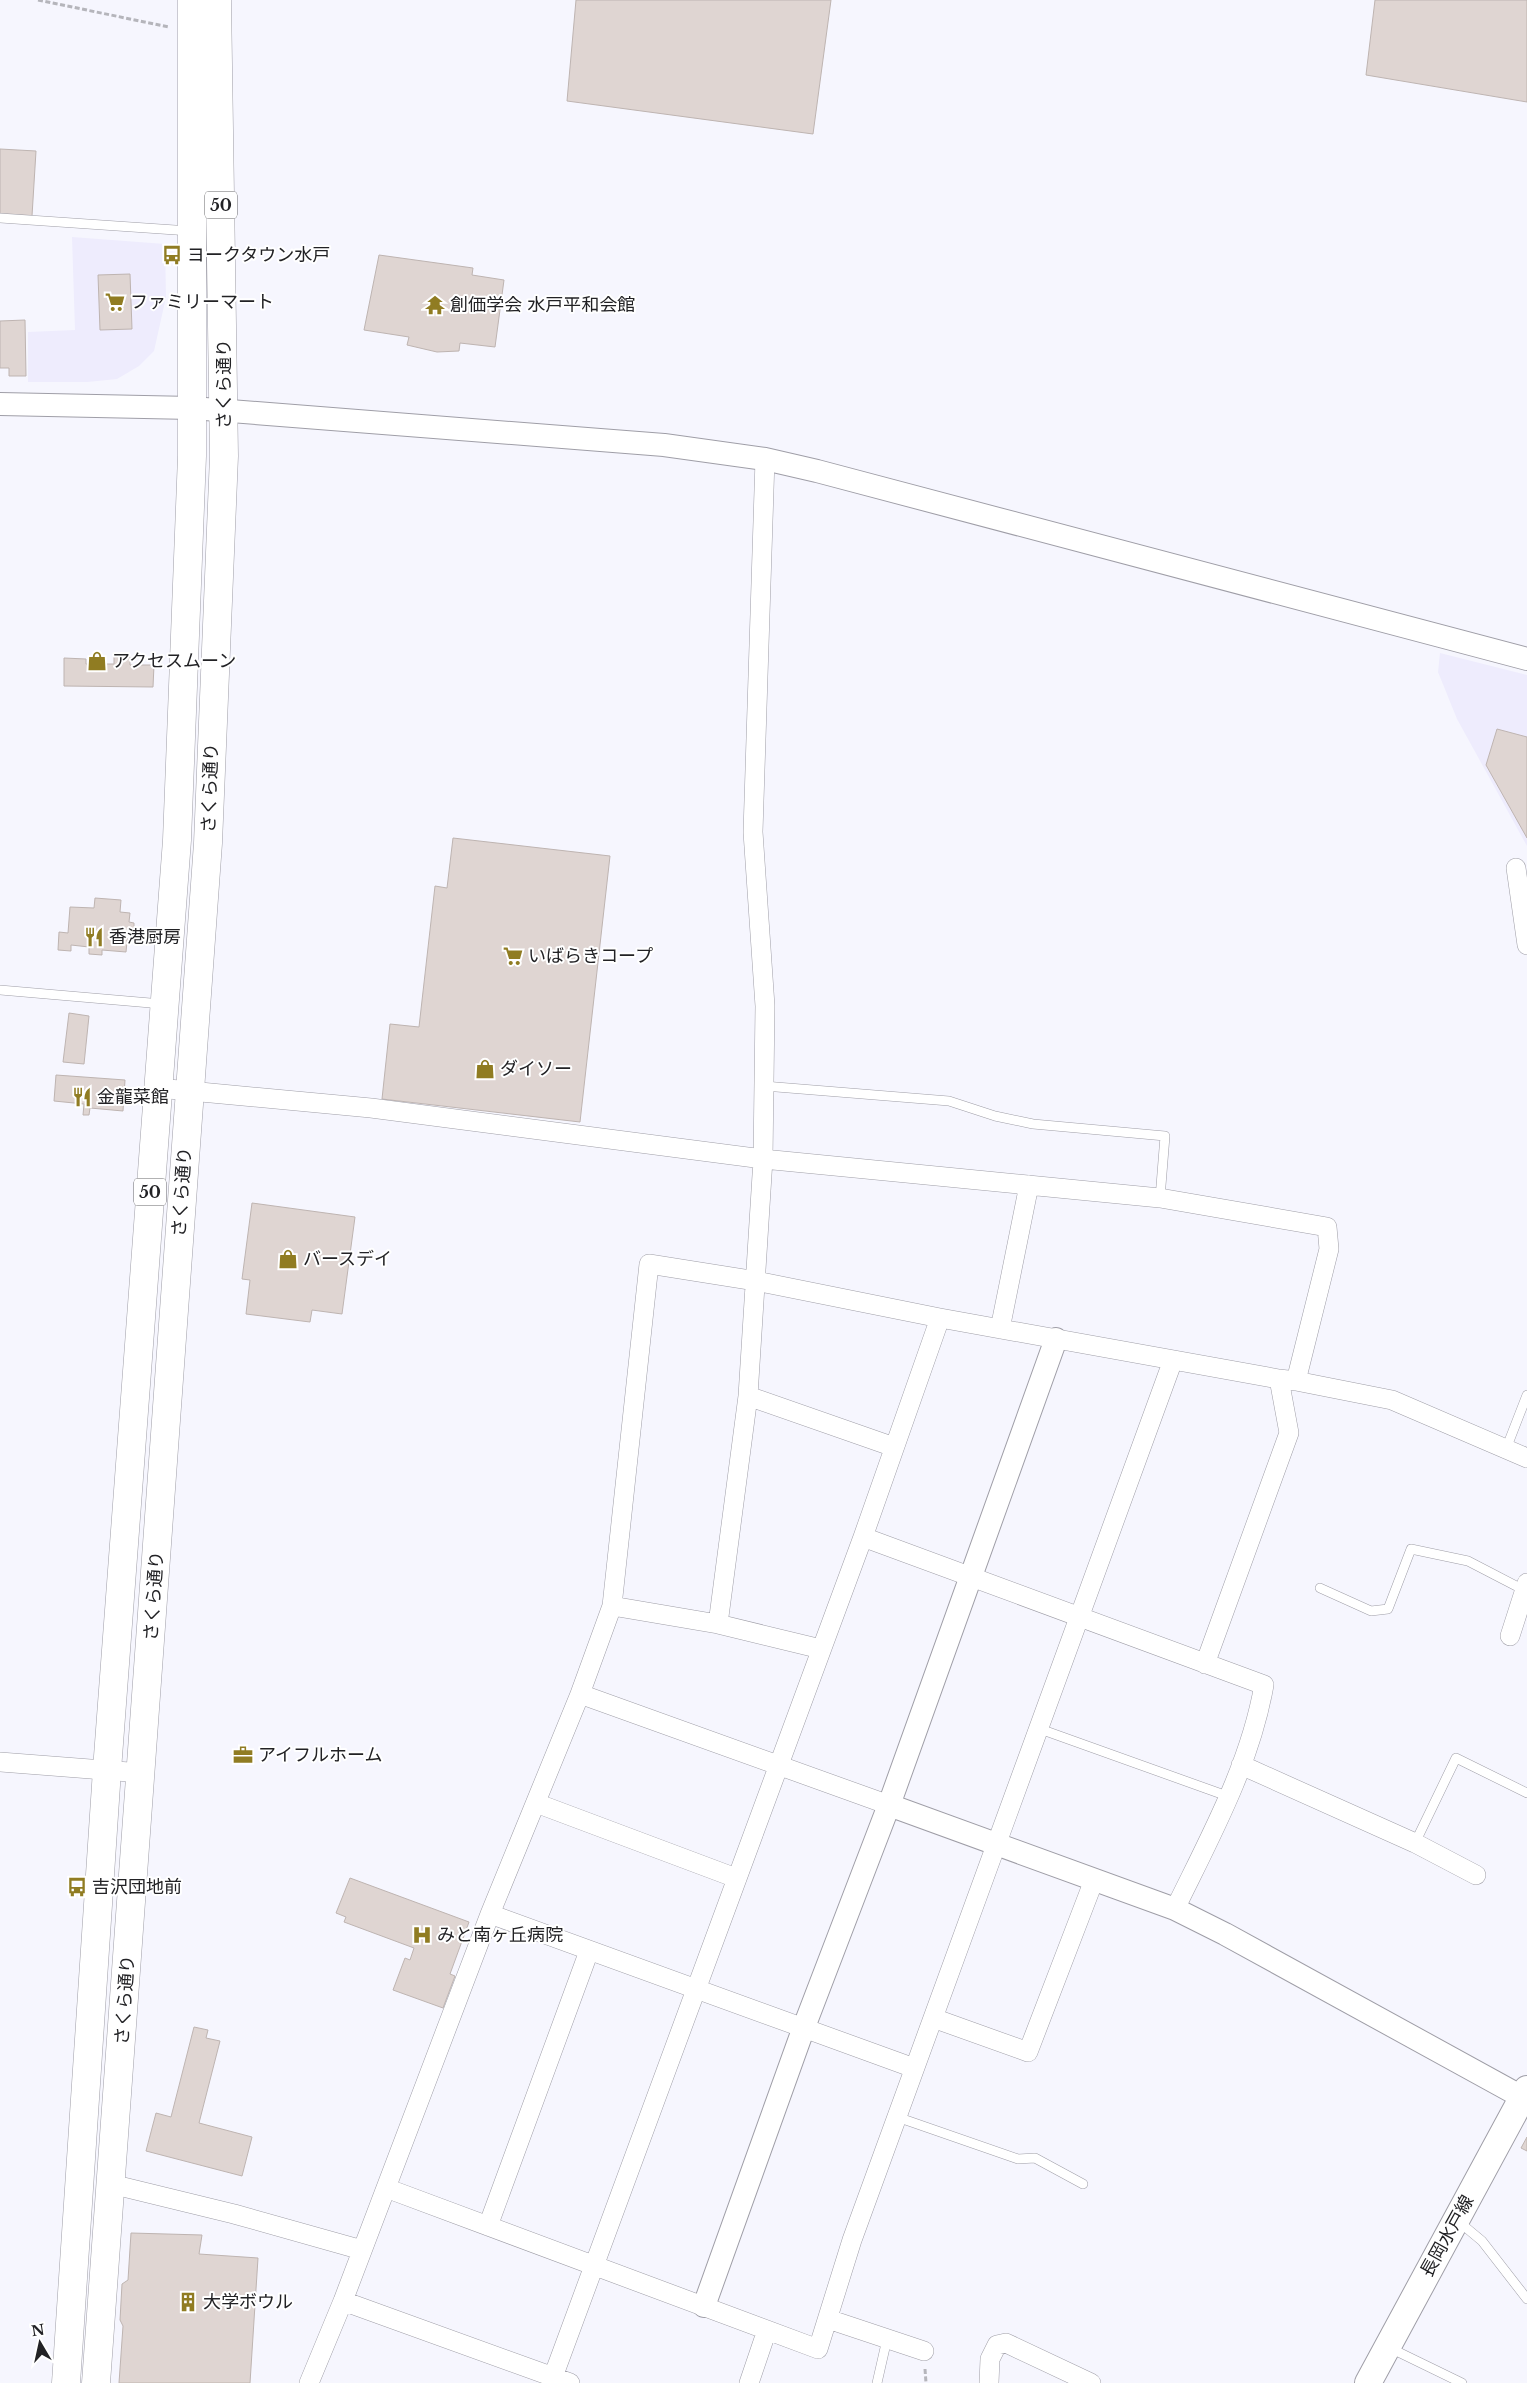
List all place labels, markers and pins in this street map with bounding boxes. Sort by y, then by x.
bus stop icon: ヨークタウン水戸 [161,244,183,266]
place label: ヨークタウン水戸 [187,244,330,266]
supermarket icon: ファミリーマート [104,291,126,313]
place label: ファミリーマート [130,291,274,313]
temple icon: 創価学会 水戸平和会館 [424,294,446,316]
place label: 創価学会 水戸平和会館 [450,294,635,316]
shop icon: アクセスムーン [86,650,108,672]
place label: アクセスムーン [112,650,236,672]
restaurant icon: 香港厨房 [83,926,105,948]
place label: 香港厨房 [109,926,181,948]
supermarket icon: いばらきコープ [502,945,524,967]
place label: いばらきコープ [528,945,653,967]
shop icon: ダイソー [474,1058,496,1080]
place label: ダイソー [500,1058,572,1080]
restaurant icon: 金龍菜館 [71,1086,93,1108]
place label: 金龍菜館 [97,1086,169,1108]
shop icon: バースデイ [277,1248,299,1270]
place label: バースデイ [303,1248,392,1270]
office icon: アイフルホーム [232,1744,254,1766]
place label: アイフルホーム [258,1744,383,1766]
bus stop icon: 吉沢団地前 [66,1876,88,1898]
place label: 吉沢団地前 [92,1876,182,1898]
hospital icon: みと南ヶ丘病院 [411,1924,433,1946]
place label: みと南ヶ丘病院 [437,1924,563,1946]
building icon: 大学ボウル [177,2291,199,2313]
place label: 大学ボウル [203,2291,293,2313]

